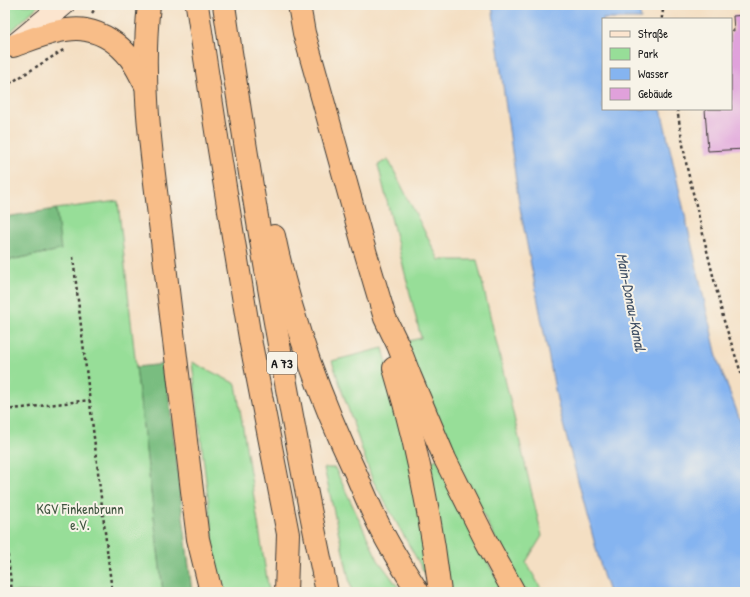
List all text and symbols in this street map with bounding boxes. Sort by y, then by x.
legend [602,18,732,110]
text: Straße [638,25,668,42]
text: Park [638,45,658,62]
text: Wasser [638,65,669,82]
text: Gebäude [638,85,673,102]
water label: Main-Donau-Kanal [612,251,651,354]
road number: A 73 [267,352,297,374]
park label: KGV Finkenbrunn e.V. [37,499,123,534]

